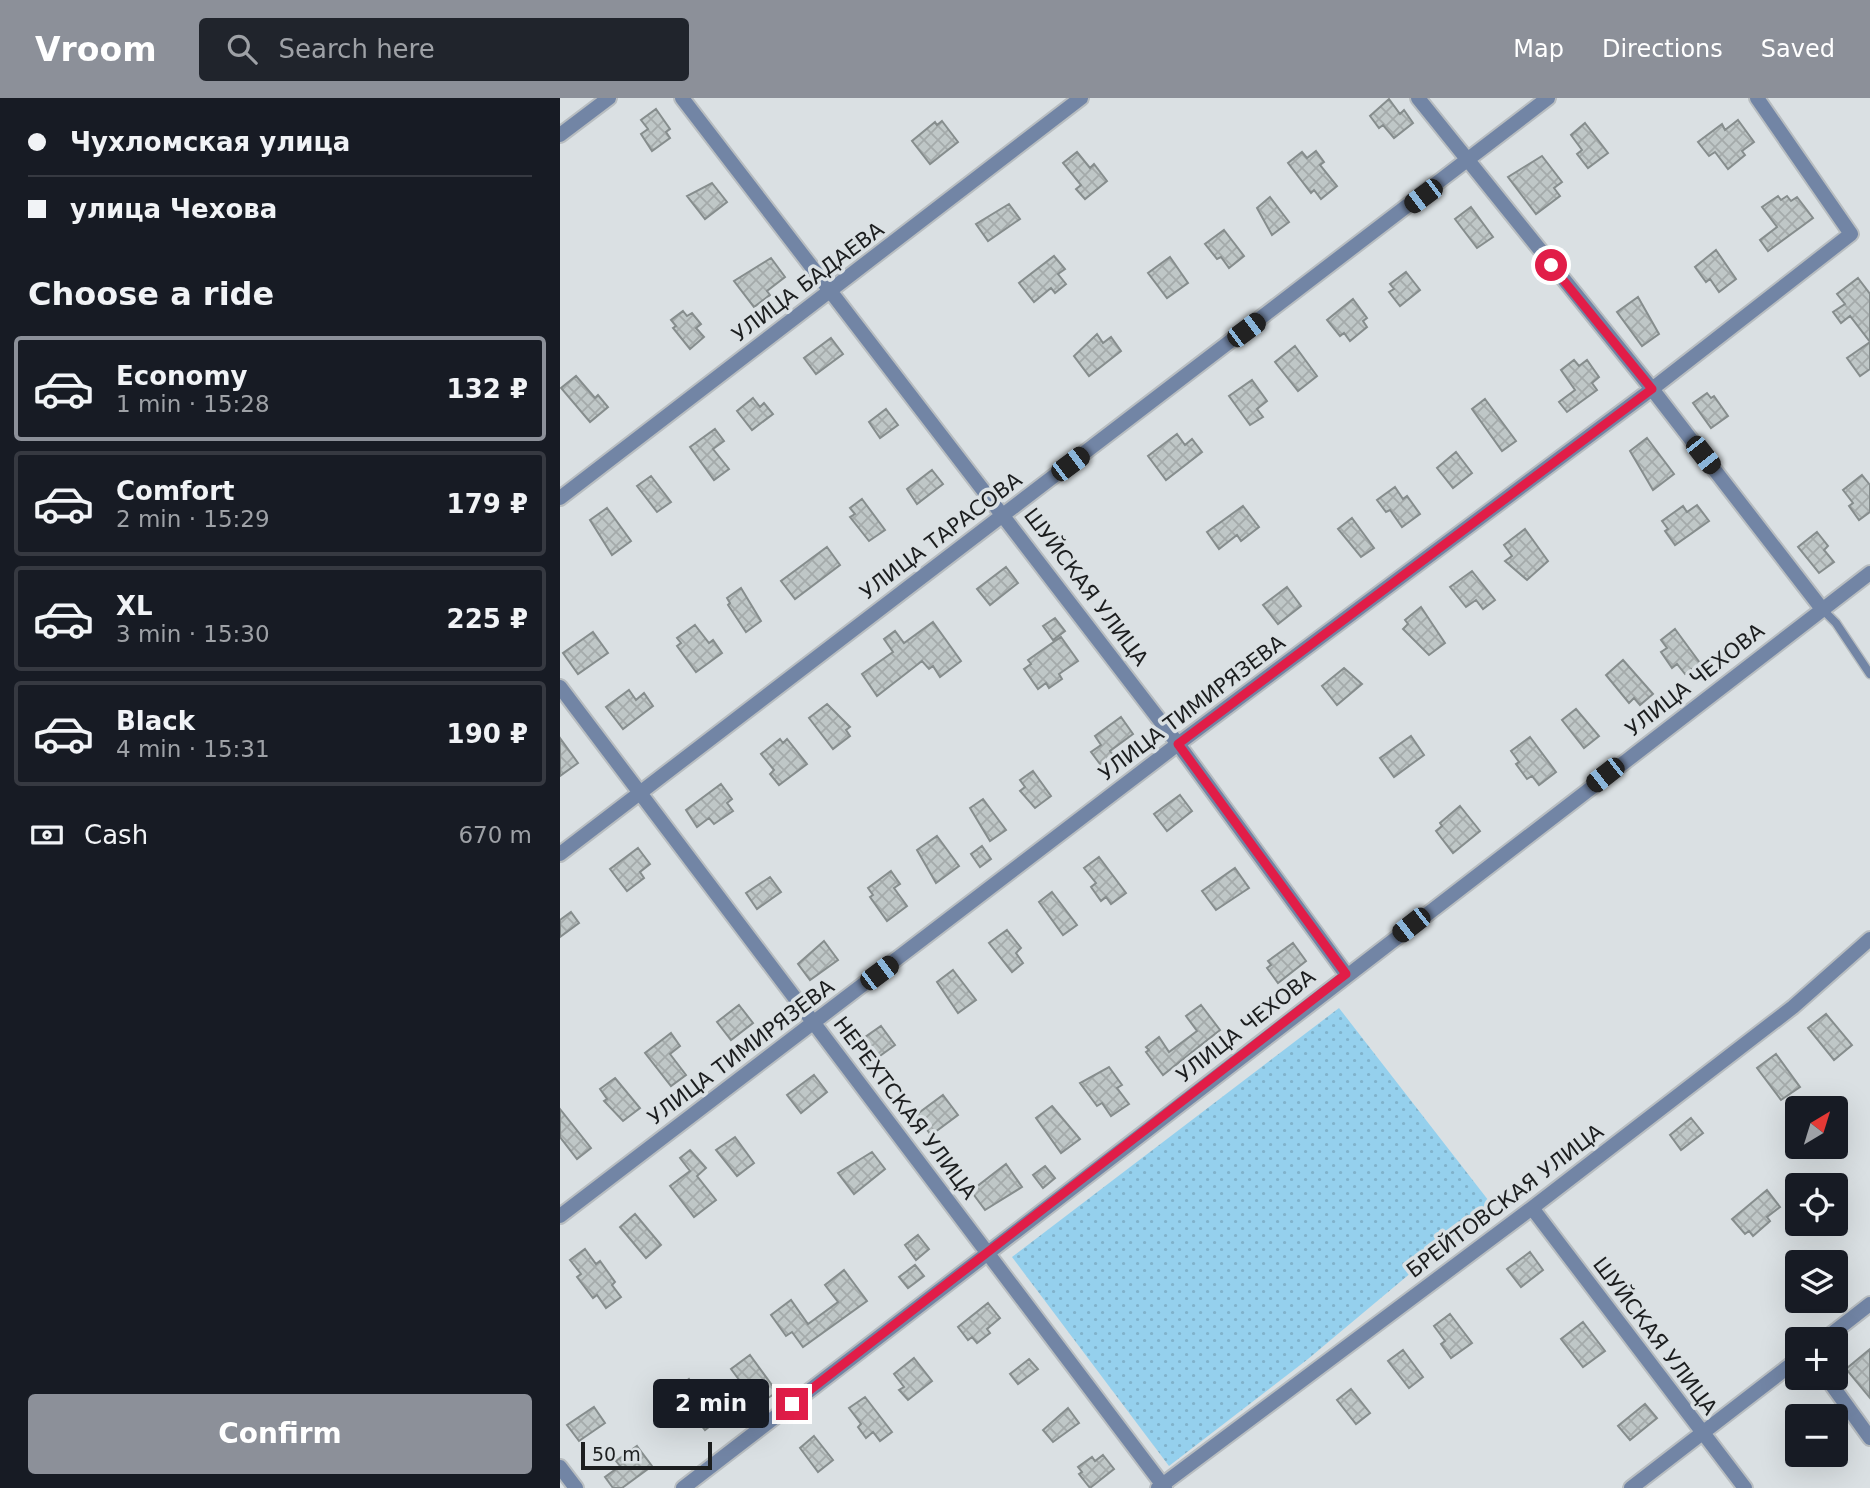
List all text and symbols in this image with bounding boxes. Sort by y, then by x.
search box [199,18,689,81]
text: Vroom [35,30,157,69]
icon: search [223,30,261,68]
text: Search here [279,34,435,64]
text: Map [1513,35,1564,63]
text: Directions [1602,35,1723,63]
text: Saved [1761,35,1835,63]
text: Чухломская улица [70,127,350,157]
car [1400,175,1447,217]
text: улица Чехова [70,194,277,224]
street label: УЛИЦА БАДАЕВА [728,217,889,347]
route start [1535,249,1567,281]
text: Choose a ride [28,275,274,313]
car [1223,309,1270,351]
icon: car [32,357,95,420]
text: Economy [116,361,247,391]
text: 132 ₽ [447,374,528,404]
text: 1 min · 15:28 [116,391,270,417]
car [1682,432,1725,478]
car [1047,443,1094,485]
street label: УЛИЦА ТАРАСОВА [856,467,1027,605]
icon: car [32,472,95,535]
text: Comfort [116,476,234,506]
text: 179 ₽ [447,489,528,519]
street label: ШУЙСКАЯ УЛИЦА [1019,503,1154,671]
text: 2 min · 15:29 [116,506,270,532]
icon: car [32,587,95,650]
text: XL [116,591,153,621]
text: 225 ₽ [447,604,528,634]
street label: УЛИЦА ЧЕХОВА [1621,618,1769,741]
text: 3 min · 15:30 [116,621,270,647]
street label: УЛИЦА ТИМИРЯЗЕВА [1094,630,1290,786]
icon: car [32,702,95,765]
text: Black [116,706,195,736]
text: 190 ₽ [447,719,528,749]
text: 4 min · 15:31 [116,736,270,762]
car [1582,754,1629,796]
icon: cash [28,816,66,854]
text: Cash [84,820,148,850]
text: 670 m [458,822,532,848]
car [1388,904,1435,946]
car [856,952,903,994]
street label: УЛИЦА ЧЕХОВА [1172,964,1320,1087]
street label: УЛИЦА ТИМИРЯЗЕВА [643,974,839,1130]
street label: НЕРЕХТСКАЯ УЛИЦА [828,1012,982,1205]
north arrow [1785,1096,1848,1158]
map controls [1785,1096,1848,1467]
street label: БРЕЙТОВСКАЯ УЛИЦА [1401,1118,1609,1283]
button: locate [1785,1173,1848,1236]
button: layers [1785,1250,1848,1313]
street label: ШУЙСКАЯ УЛИЦА [1588,1252,1723,1420]
button: + [1785,1327,1848,1390]
callout: 2 min [652,1380,768,1428]
route end [776,1388,808,1420]
text: 2 min [675,1390,747,1416]
button: Confirm [28,1394,532,1474]
button: − [1785,1404,1848,1467]
scale bar [581,1439,712,1471]
text: 50 m [592,1443,641,1465]

